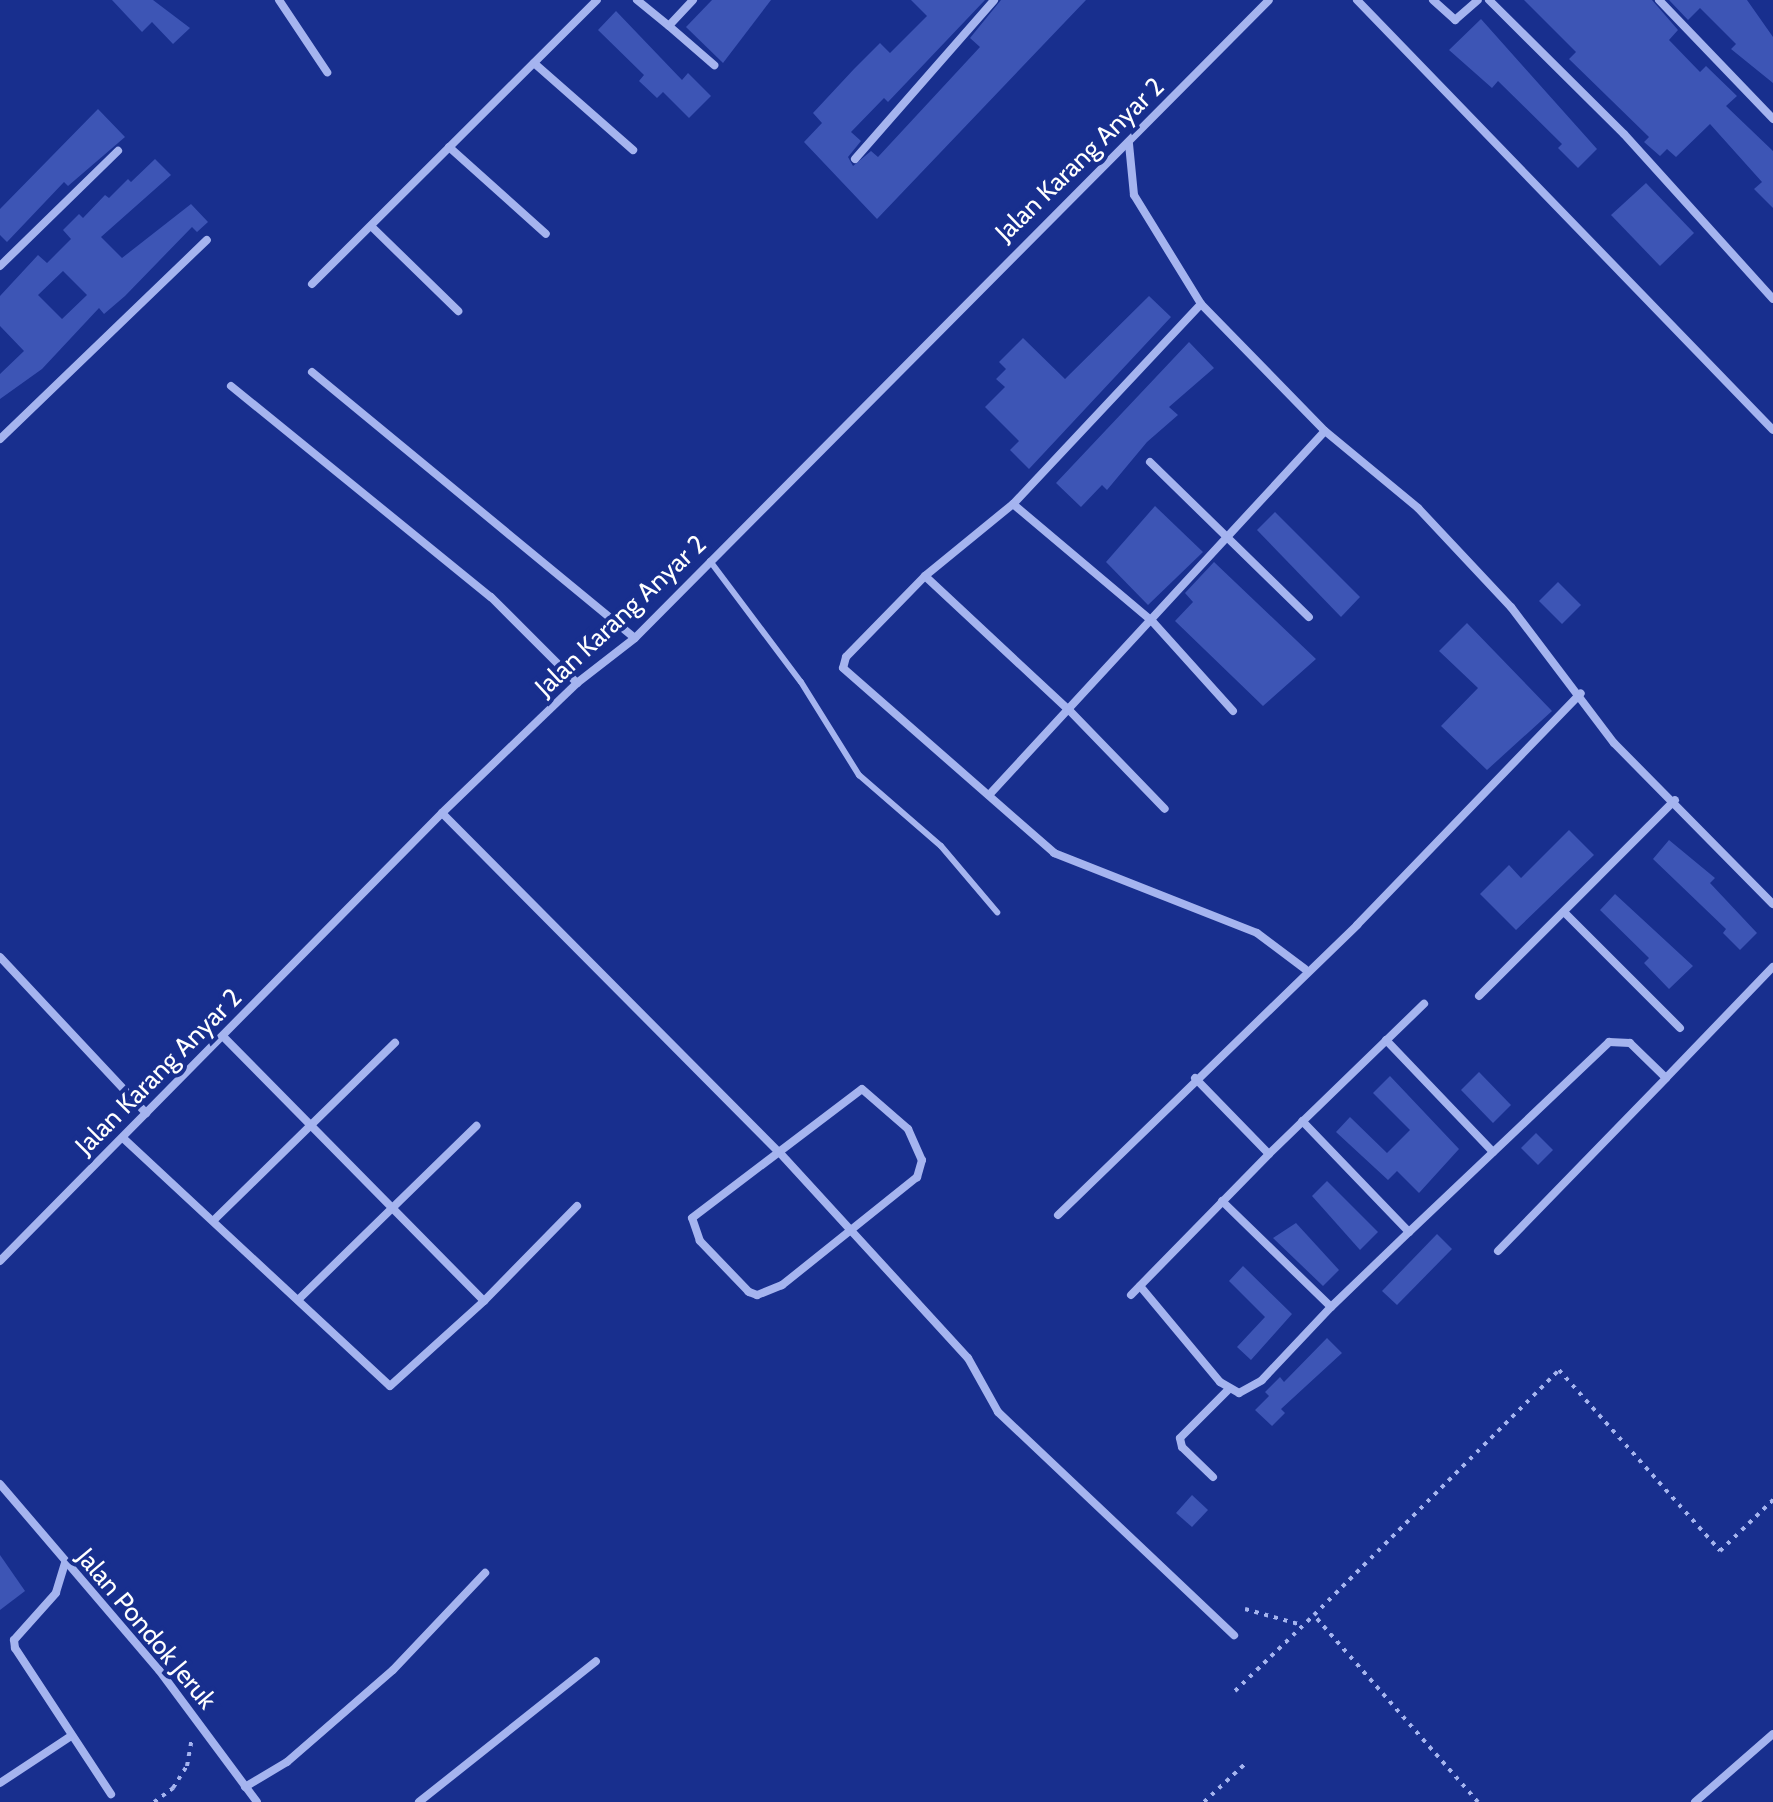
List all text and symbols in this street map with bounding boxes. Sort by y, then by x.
street label: Jalan Karang Anyar 2 [989,72,1171,248]
street label: Jalan Karang Anyar 2 [529,529,713,703]
street label: Jalan Karang Anyar 2 [69,982,249,1162]
street label: Jalan Pondok Jeruk [70,1542,222,1716]

